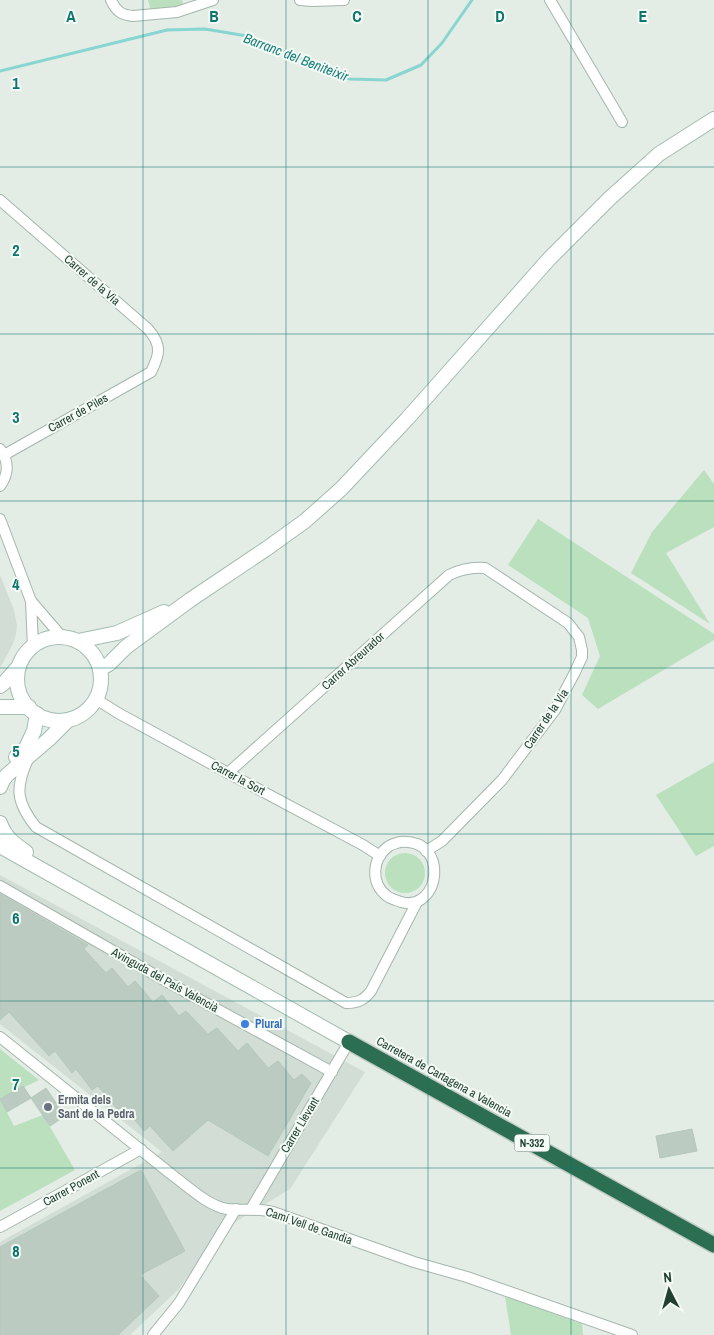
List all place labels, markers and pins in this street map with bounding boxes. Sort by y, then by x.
place label: Plural [255,1016,283,1032]
marker: Plural [239,1018,251,1030]
place label: Ermita dels Sant de la Pedra [58,1092,135,1122]
marker: Ermita dels Sant de la Pedra [42,1101,54,1113]

